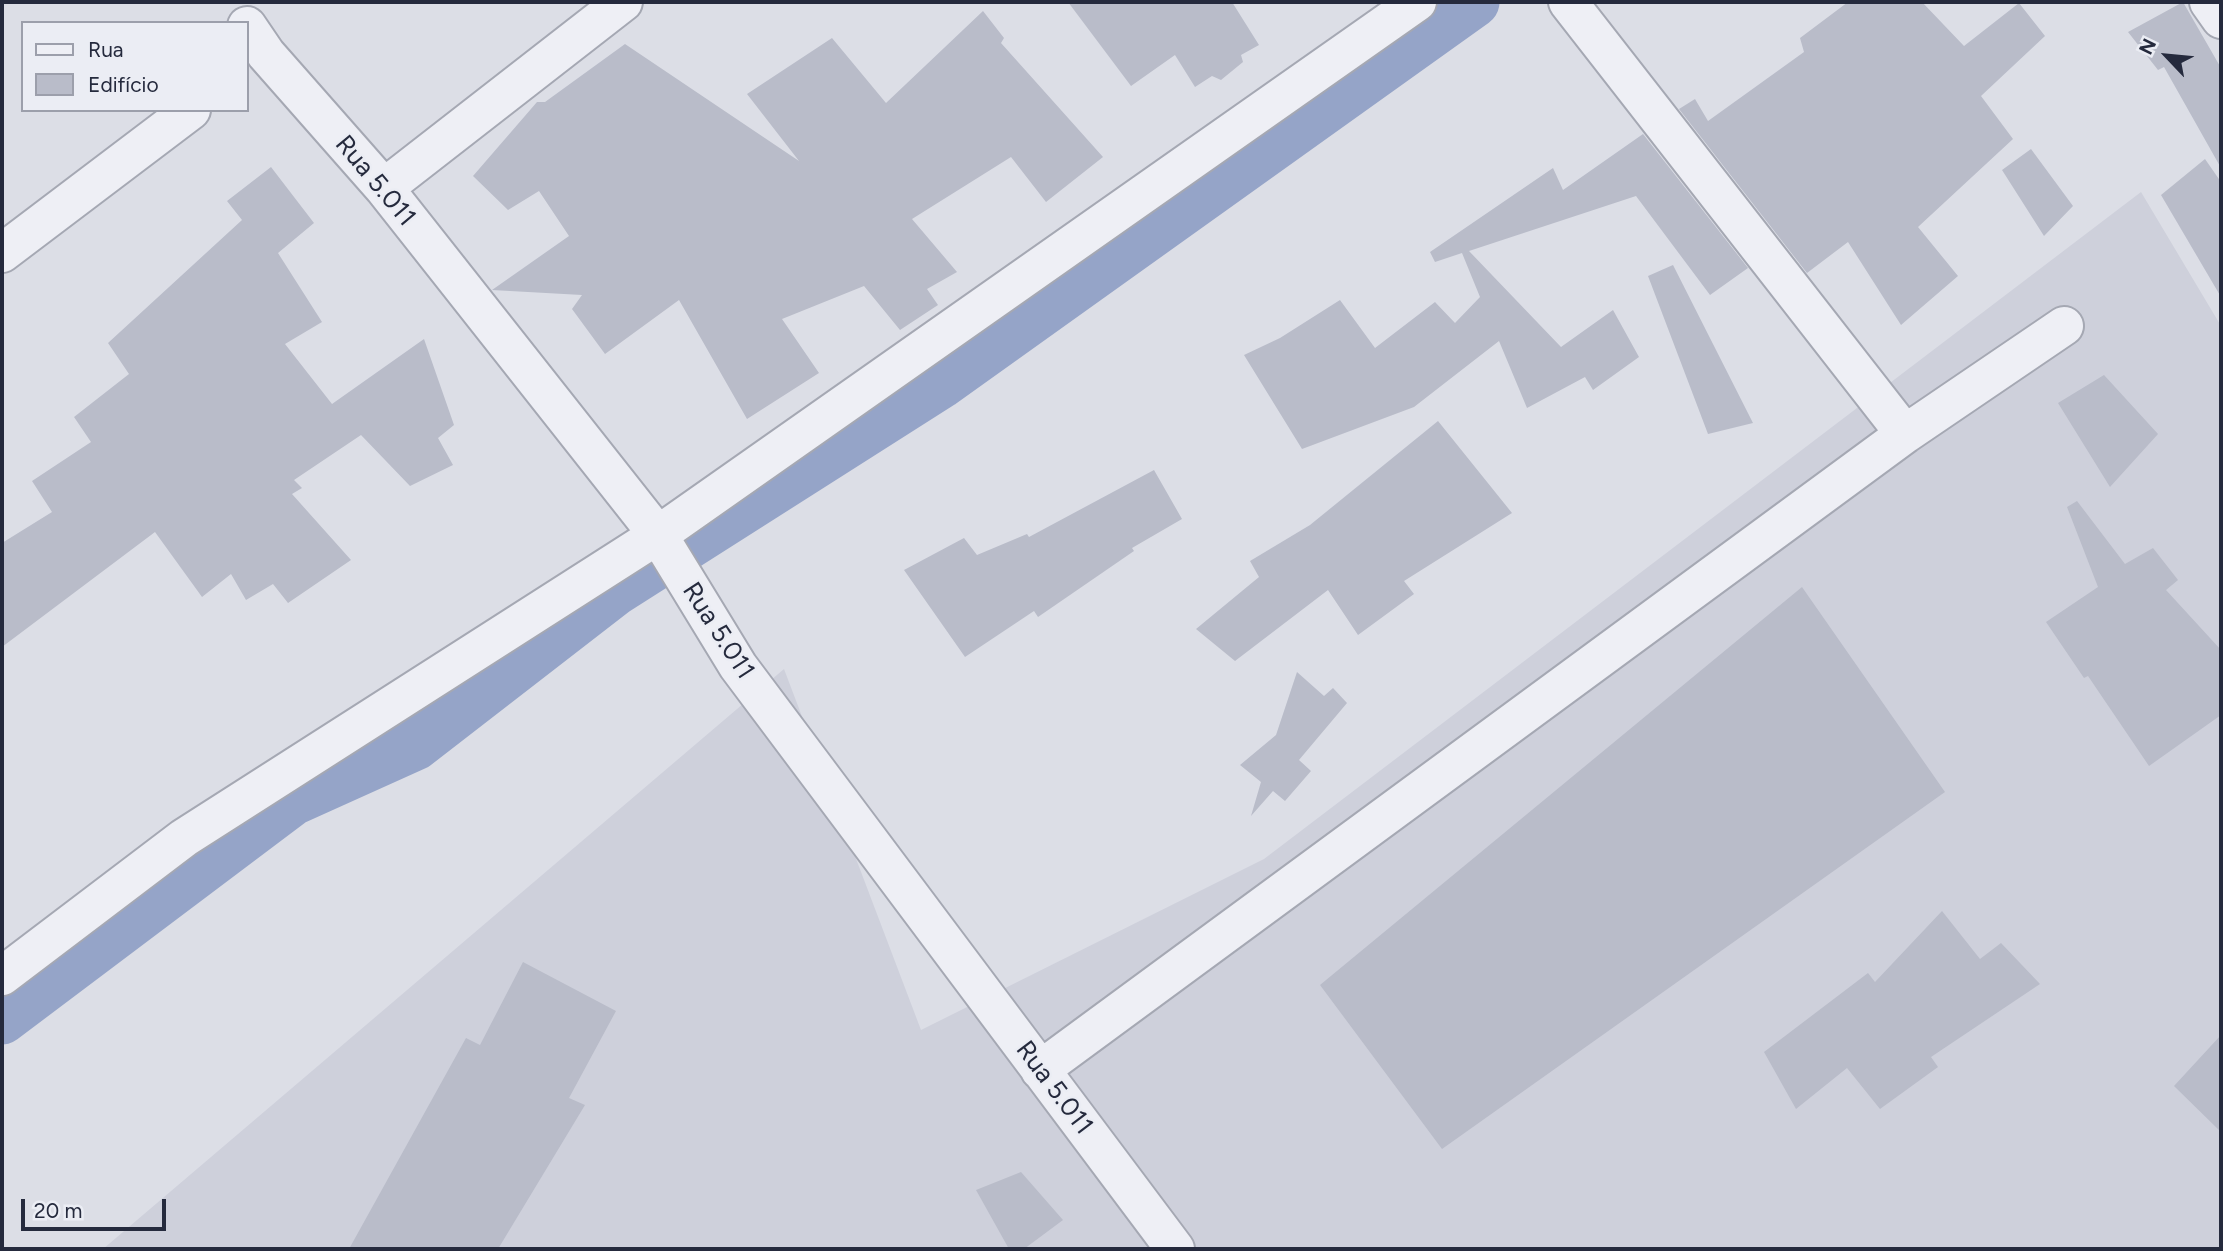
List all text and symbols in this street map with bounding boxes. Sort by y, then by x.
legend [21,21,248,112]
north arrow [2132,21,2202,91]
text: N [2134,35,2161,58]
text: Rua [88,37,124,62]
text: Edifício [88,72,159,97]
street label: Rua 5.011 [328,129,422,233]
street label: Rua 5.011 [675,577,761,685]
street label: Rua 5.011 [1009,1035,1099,1141]
scale bar [24,1184,170,1228]
text: 20 m [34,1198,82,1223]

